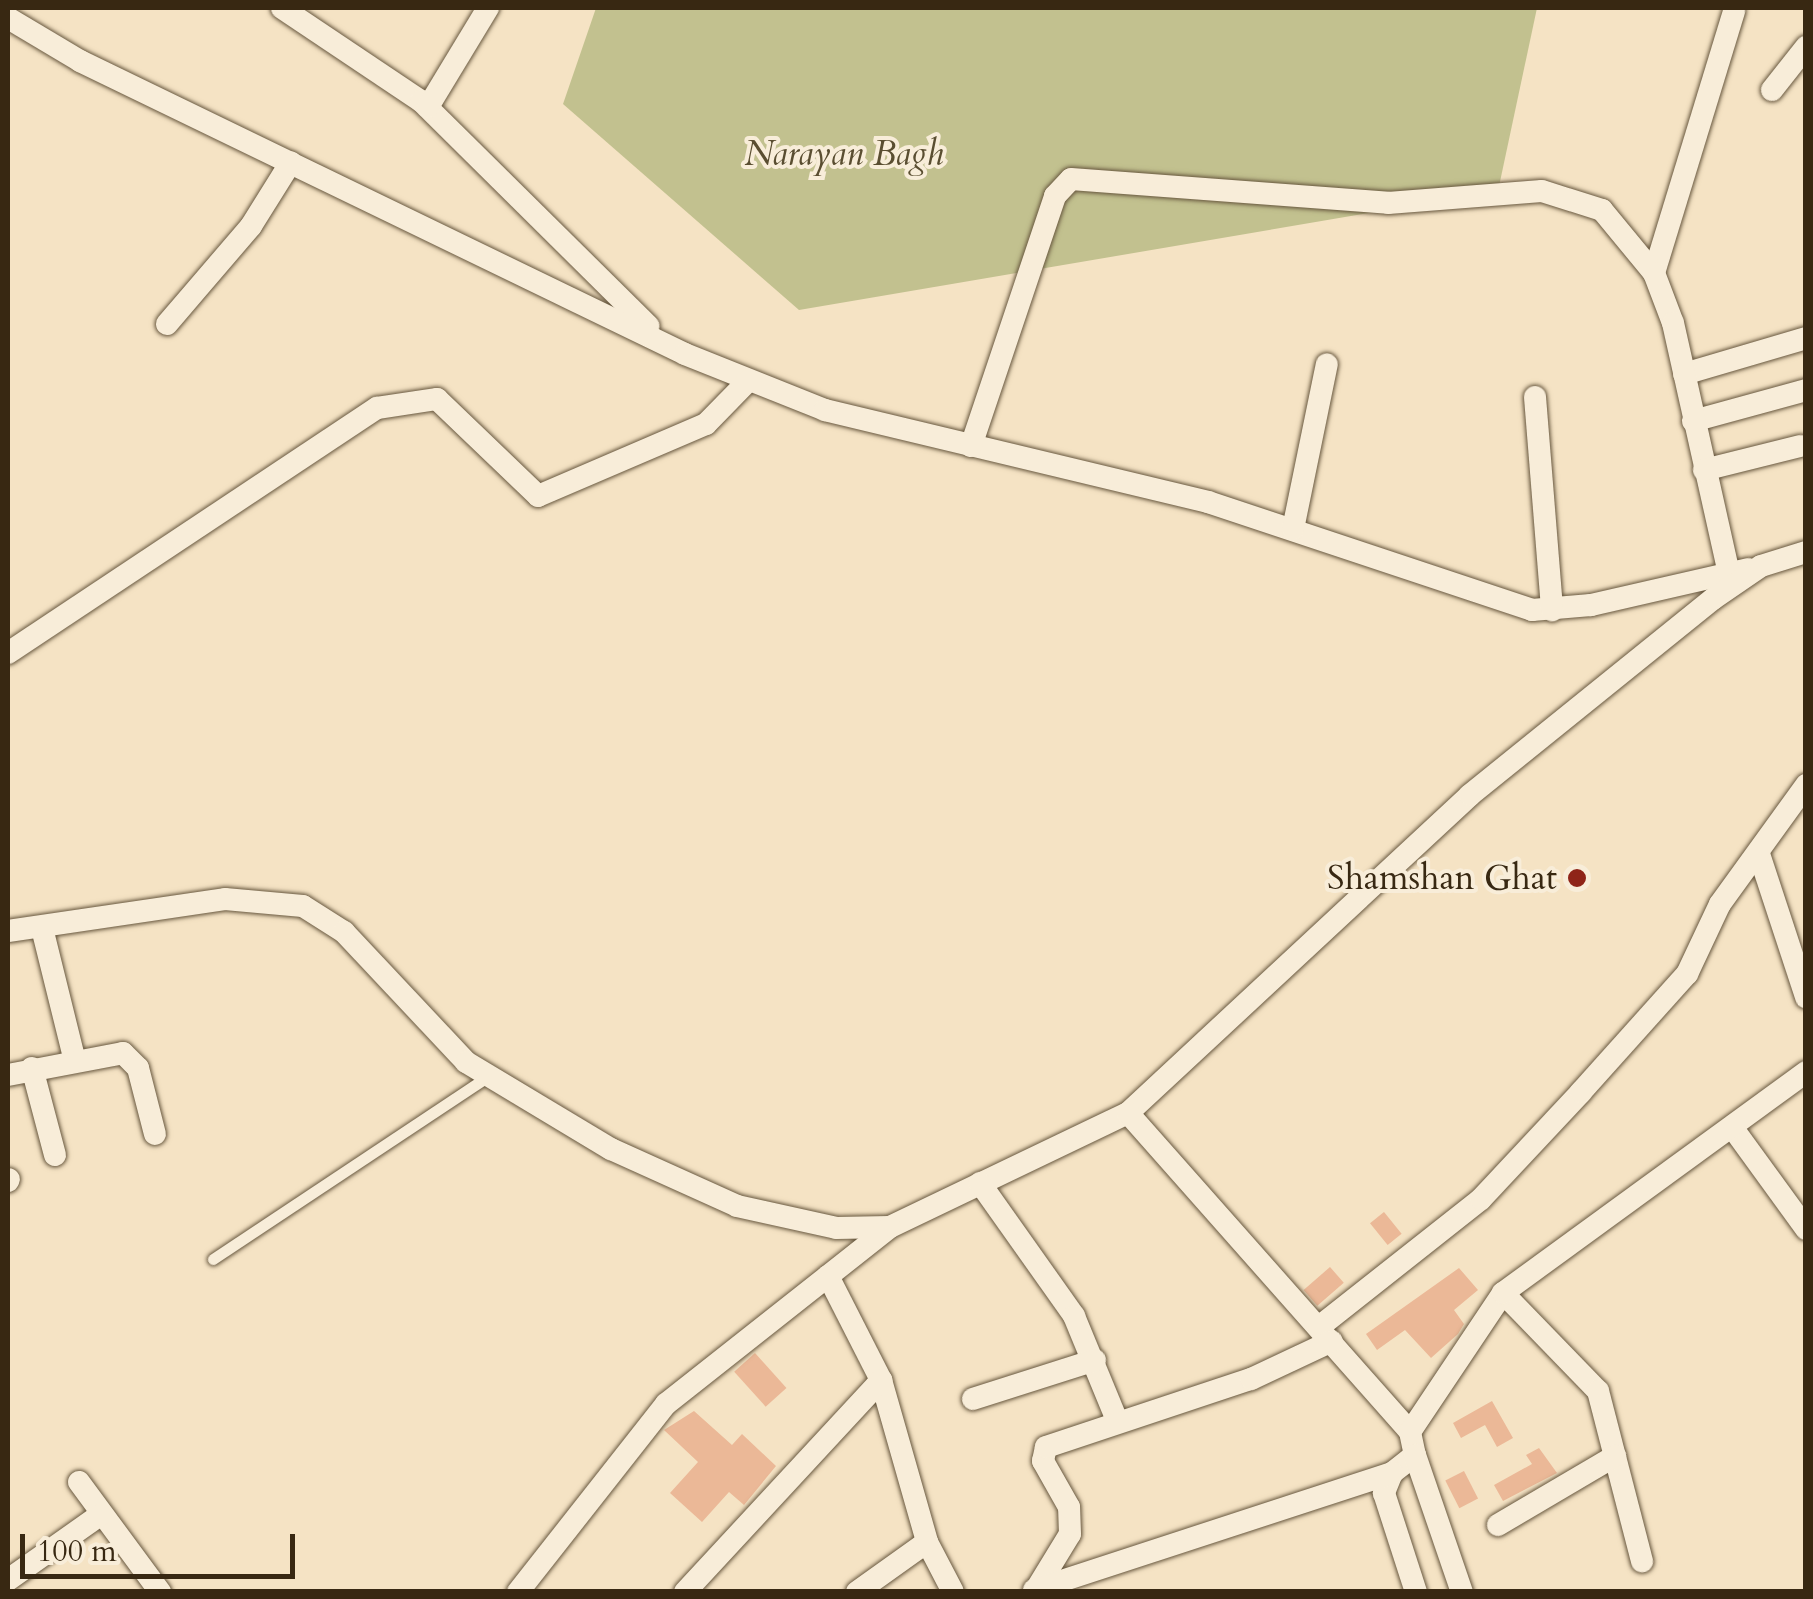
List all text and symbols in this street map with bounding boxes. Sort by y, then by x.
park label: Narayan Bagh [745,133,943,175]
place label: Shamshan Ghat [1327,857,1557,899]
marker: Shamshan Ghat [1566,867,1588,889]
scale bar [25,1514,300,1576]
text: 100 m [37,1531,117,1572]

